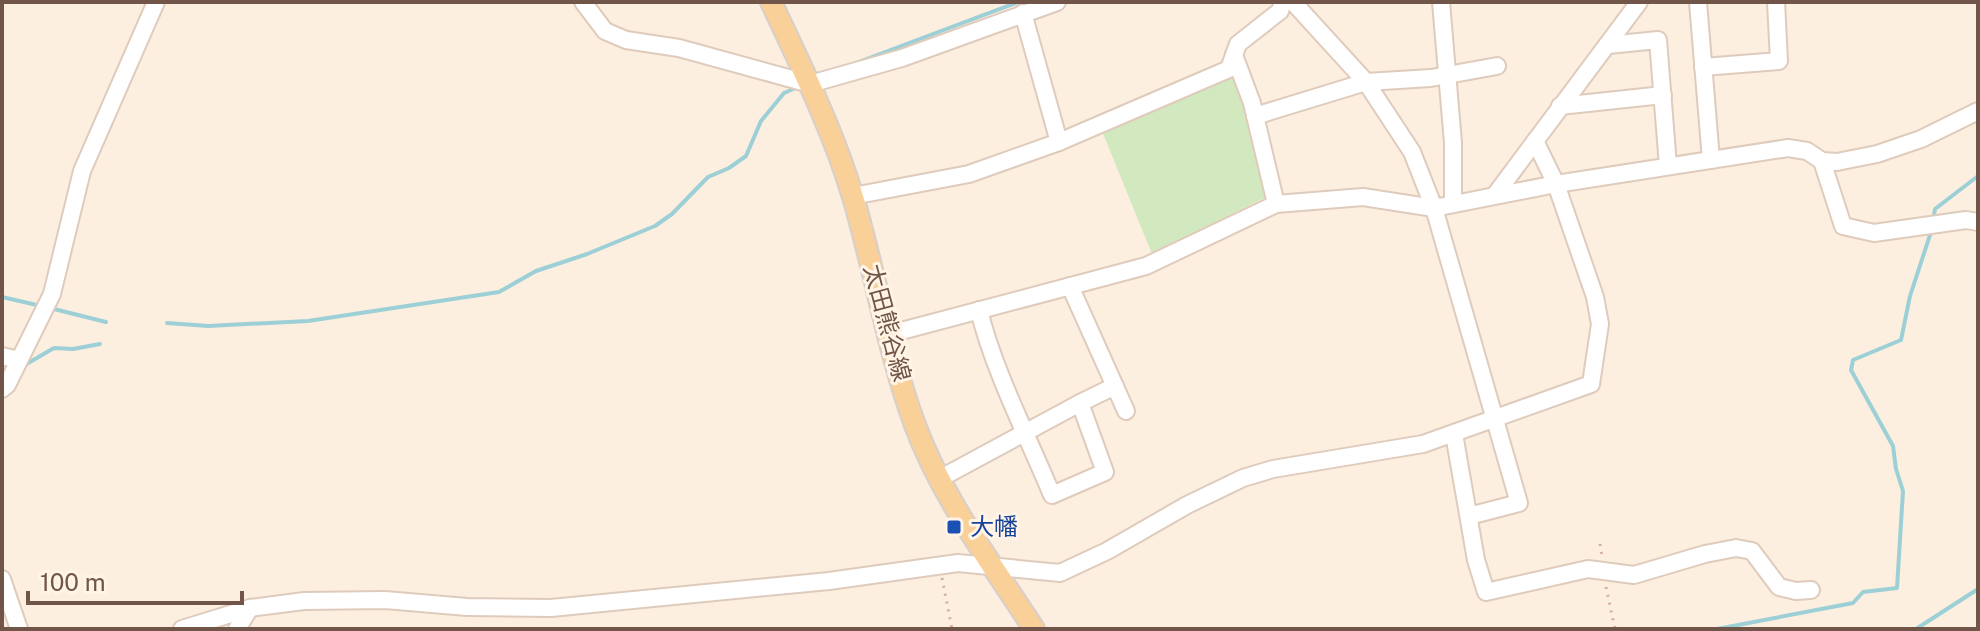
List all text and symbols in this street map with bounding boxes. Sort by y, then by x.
street label: 太田熊谷線 [859,261,917,384]
place label: 大幡 [970,512,1018,540]
marker: 大幡 [945,518,963,536]
scale bar [28,555,242,605]
text: 100 m [40,568,106,596]

